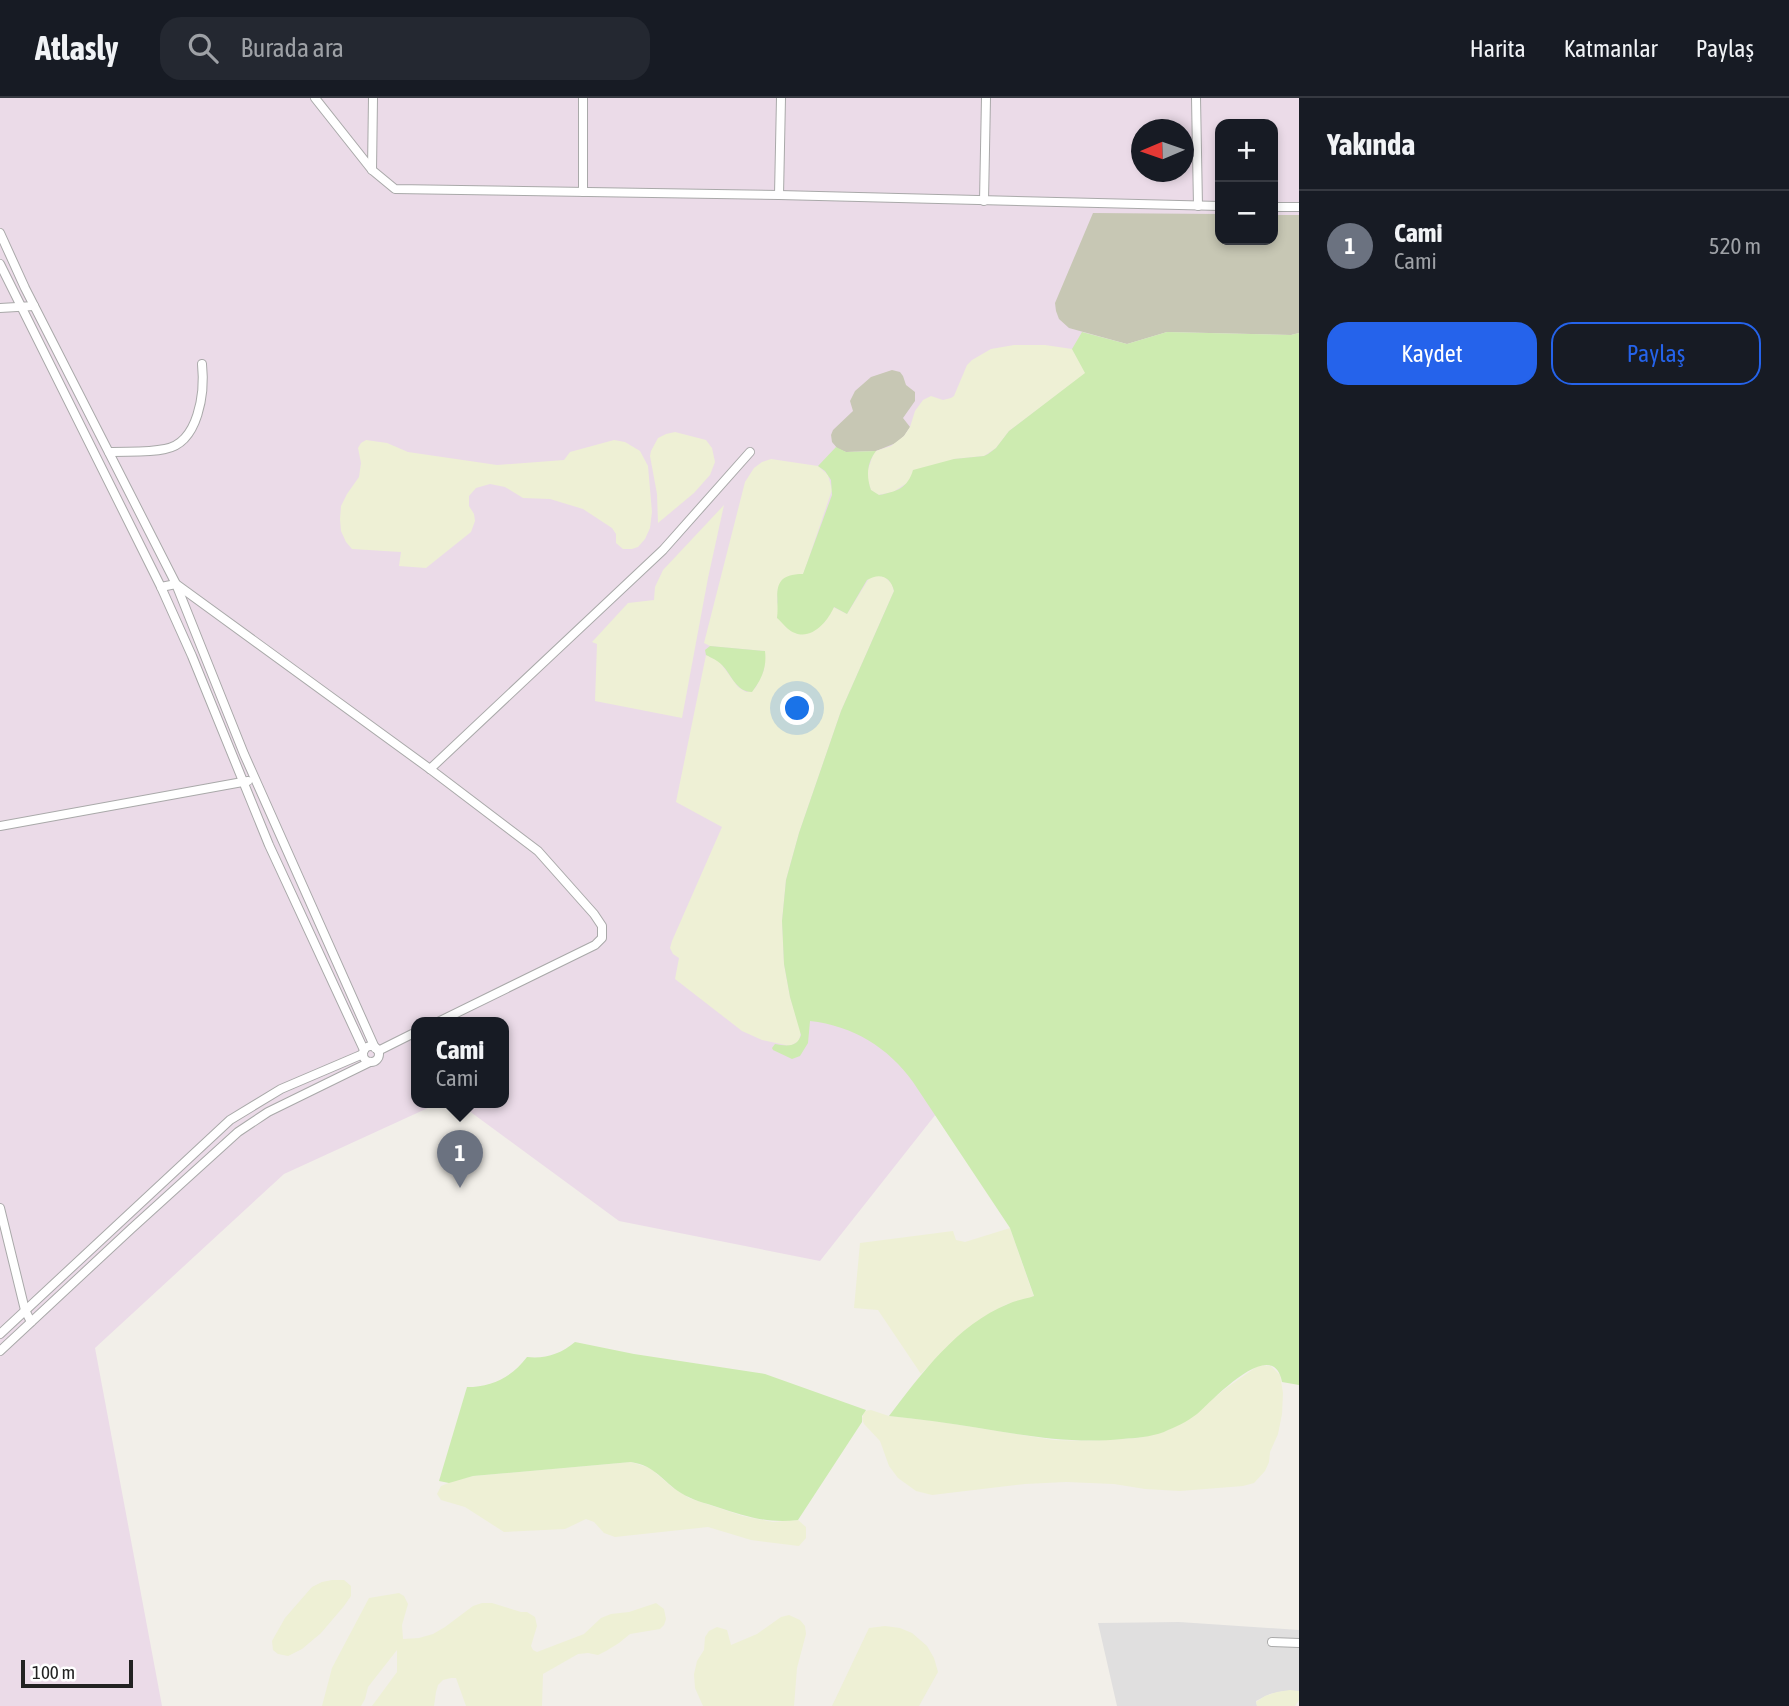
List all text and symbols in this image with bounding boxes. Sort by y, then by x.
search box [160,17,650,80]
text: Atlasly [35,29,118,67]
icon: search [184,29,222,67]
text: Burada ara [240,33,344,63]
text: Harita [1470,35,1526,62]
text: Katmanlar [1564,35,1658,62]
text: Paylaş [1696,35,1754,62]
north arrow [1131,119,1194,182]
map controls [1215,119,1278,245]
button: + [1215,119,1278,182]
text: Yakında [1327,127,1415,161]
button: − [1215,182,1278,245]
text: Cami [1394,218,1443,248]
text: 1 [1345,233,1355,259]
text: 520 m [1709,233,1761,259]
text: Cami [1394,248,1437,274]
button: Kaydet [1327,322,1537,385]
button: Paylaş [1551,322,1761,385]
your location [780,691,814,725]
popup [411,1017,509,1108]
text: Cami [436,1035,484,1065]
text: Cami [436,1065,479,1091]
pin: 1 [437,1130,483,1188]
scale bar [21,1657,133,1689]
text: 100 m [32,1661,75,1683]

